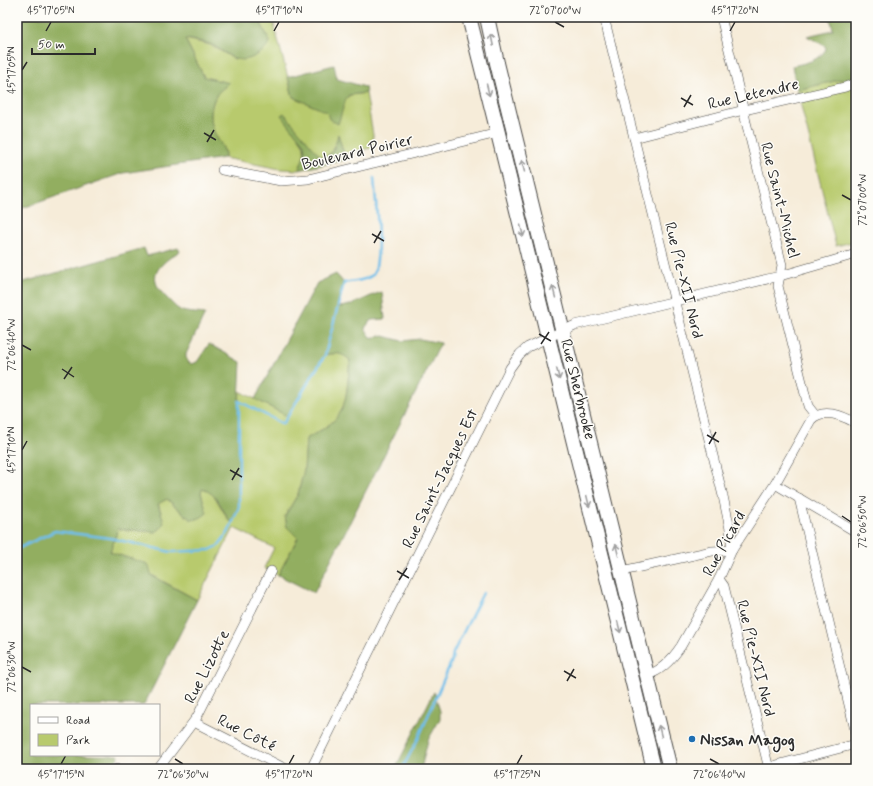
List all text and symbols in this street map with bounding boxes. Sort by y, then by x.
text: 45°17'05"N [27,4,75,18]
text: 45°17'10"N [256,4,303,18]
text: 72°07'00"W [529,4,581,18]
text: 45°17'20"N [711,4,759,18]
scale bar [32,30,95,56]
one-way arrow [488,34,496,47]
text: 50 m [38,37,65,53]
text: 45°17'05"N [5,46,19,94]
street label: Rue Letendre [706,74,801,115]
one-way arrow [484,83,492,96]
street label: Boulevard Poirier [300,129,415,175]
street label: Rue Saint-Michel [755,140,804,261]
one-way arrow [518,160,526,173]
text: 72°07'00"W [856,174,870,226]
street label: Rue Pie-XII Nord [659,220,708,341]
one-way arrow [519,225,527,238]
one-way arrow [549,286,557,299]
text: 72°06'40"W [5,319,19,371]
street label: Rue Sherbrooke [555,337,600,442]
one-way arrow [554,368,562,381]
street label: Rue Saint-Jacques Est [397,405,483,552]
text: 45°17'10"N [5,426,19,473]
one-way arrow [585,494,593,507]
text: 72°06'50"W [856,496,870,548]
street label: Rue Picard [698,507,751,580]
one-way arrow [613,544,620,557]
street label: Rue Pie-XII Nord [731,598,780,719]
one-way arrow [616,620,623,633]
street label: Rue Lizotte [180,626,235,707]
text: 72°06'30"W [5,642,19,692]
legend [30,704,160,756]
street label: Rue Côté [214,710,279,757]
text: Road [66,713,90,729]
one-way arrow [656,725,664,738]
place label: Nissan Magog [700,730,795,753]
text: Park [66,733,90,749]
marker: Nissan Magog [687,734,697,744]
text: 45°17'15"N [38,768,84,782]
text: 72°06'30"W [158,768,208,782]
text: 45°17'20"N [265,768,313,782]
text: 45°17'25"N [494,768,541,782]
text: 72°06'40"W [693,768,745,782]

